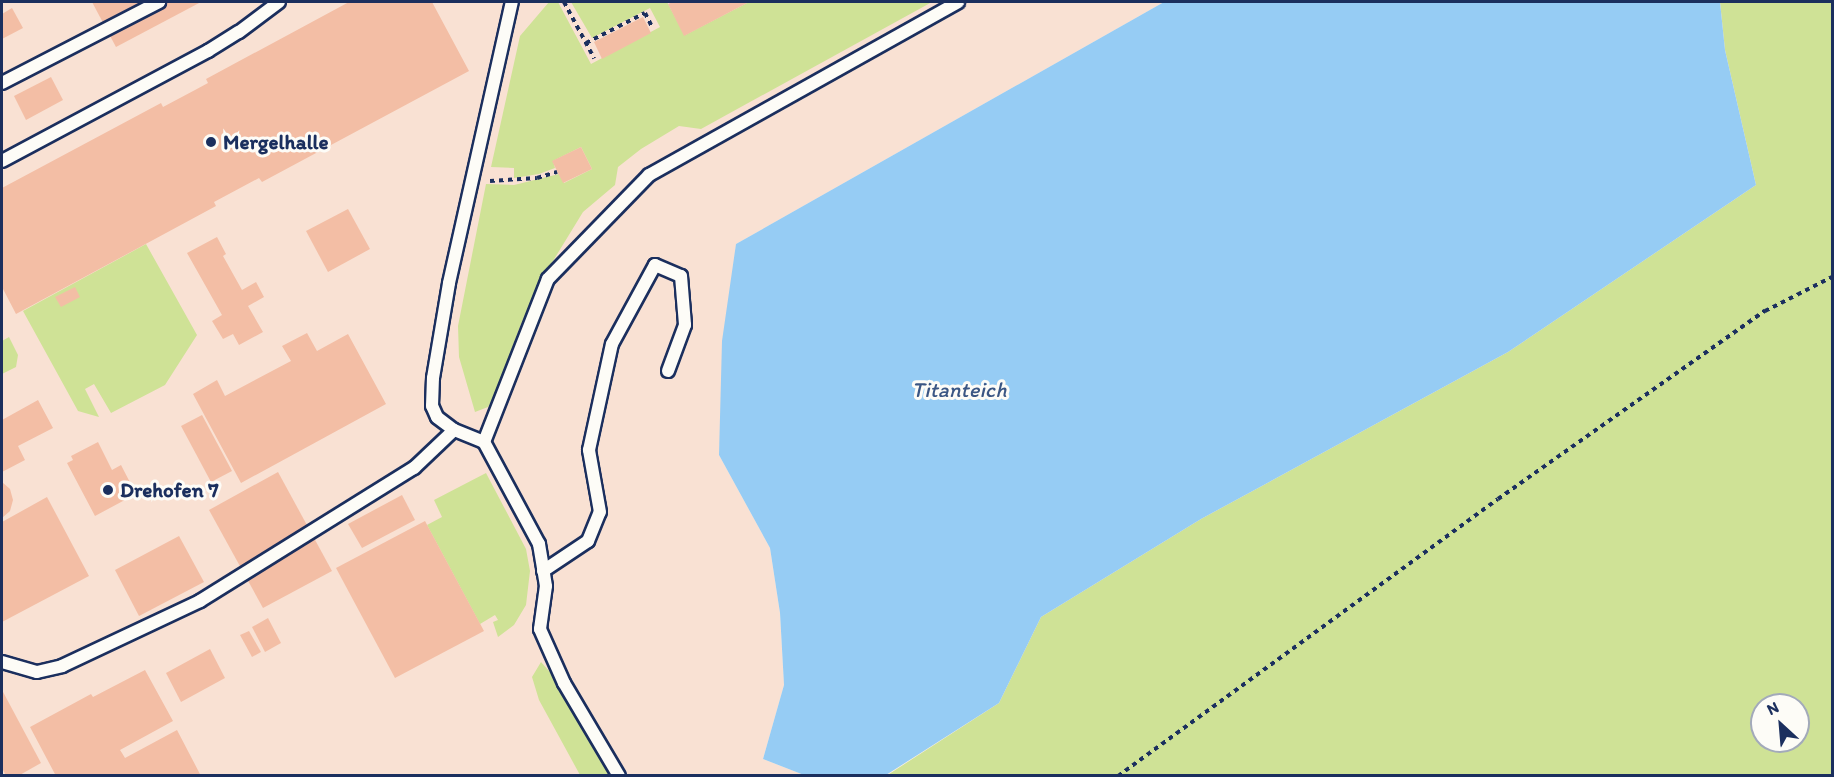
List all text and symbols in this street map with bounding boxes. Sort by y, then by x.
place label: Mergelhalle [223,129,329,155]
marker: Mergelhalle [204,135,218,149]
water label: Titanteich [912,377,1006,403]
place label: Drehofen 7 [120,477,219,503]
marker: Drehofen 7 [101,483,115,497]
north arrow [1750,693,1810,753]
text: N [1764,697,1782,719]

